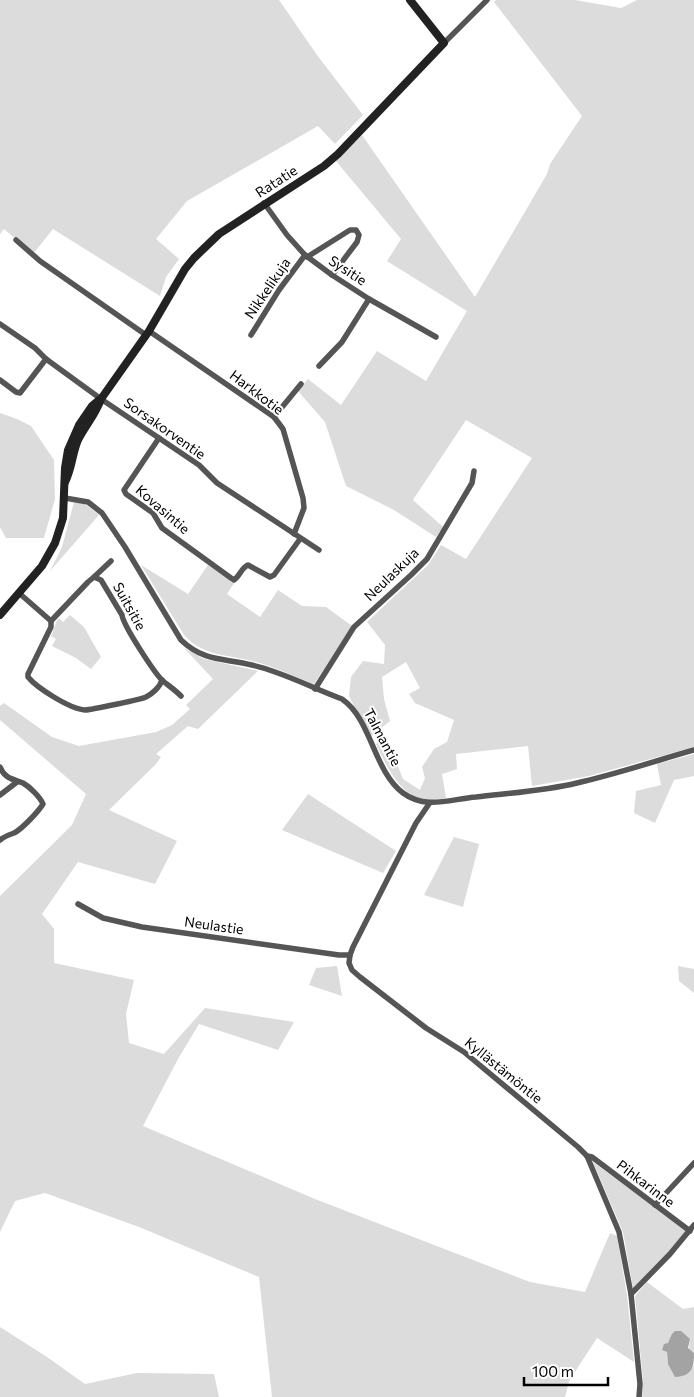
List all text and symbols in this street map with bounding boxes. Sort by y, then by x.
street label: Ratatie [252,161,300,201]
street label: Sysitie [326,251,370,289]
street label: Nikkelikuja [240,254,294,322]
street label: Harkkotie [227,366,287,418]
street label: Sorsakorventie [121,394,209,462]
street label: Kovasintie [132,481,194,537]
street label: Neulaskuja [360,544,422,604]
street label: Suitsitie [110,579,150,633]
street label: Talmantie [361,705,405,769]
street label: Neulastie [183,912,245,938]
street label: Kyllästämöntie [462,1033,546,1107]
street label: Pihkarinne [614,1156,678,1210]
scale bar [524,1354,608,1386]
text: 100 m [532,1362,574,1380]

